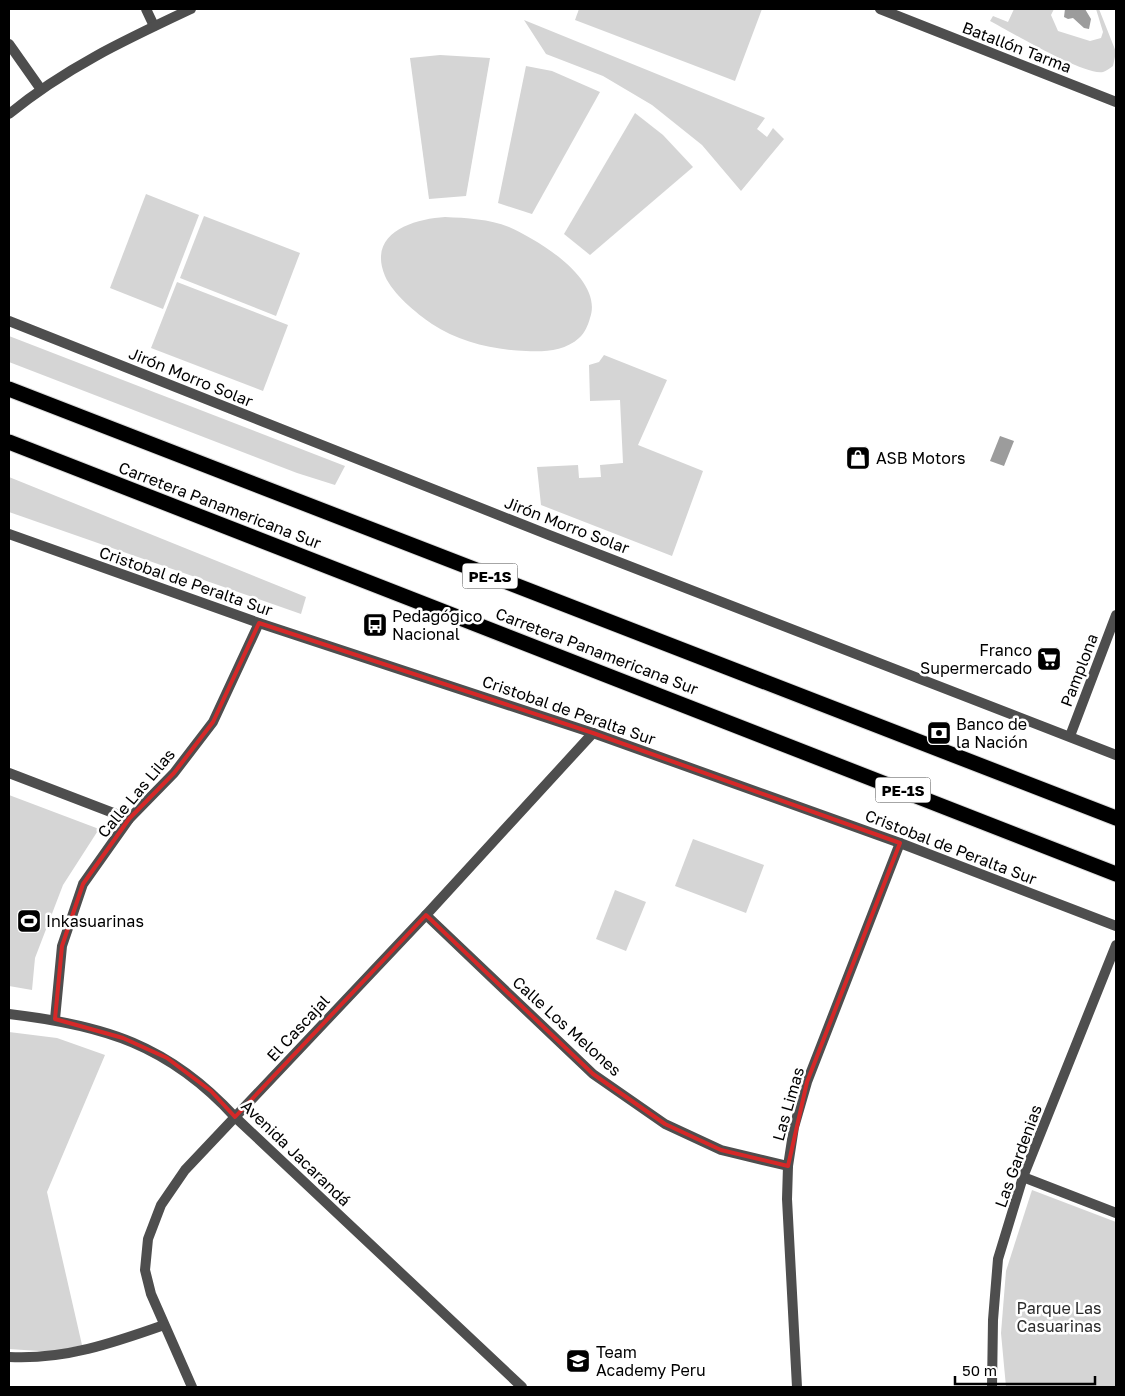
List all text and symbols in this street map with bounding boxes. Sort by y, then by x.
street label: Batallón Tarma [959,17,1075,77]
street label: Jirón Morro Solar [126,343,256,411]
shop icon: ASB Motors [845,445,871,471]
place label: ASB Motors [876,448,966,468]
street label: Carretera Panamericana Sur [116,457,324,553]
street label: Jirón Morro Solar [502,492,632,558]
street label: Cristobal de Peralta Sur [97,542,275,620]
road number: PE-1S [462,564,518,588]
street label: Carretera Panamericana Sur [493,603,701,699]
place label: Pedagógico Nacional [392,606,482,644]
bus stop icon: Pedagógico Nacional [362,612,388,638]
street label: Pamplona [1056,631,1102,709]
place label: Franco Supermercado [920,640,1032,678]
supermarket icon: Franco Supermercado [1036,646,1062,672]
street label: Cristobal de Peralta Sur [480,671,658,749]
place label: Banco de la Nación [956,714,1028,752]
bank icon: Banco de la Nación [926,720,952,746]
street label: Calle Las Lilas [93,744,179,842]
road number: PE-1S [876,778,930,802]
street label: Cristobal de Peralta Sur [862,805,1040,889]
sports icon: Inkasuarinas [16,908,42,934]
place label: Inkasuarinas [46,911,144,931]
street label: Calle Los Melones [508,972,626,1080]
street label: El Cascajal [262,991,334,1065]
street label: Las Limas [768,1065,808,1143]
street label: Avenida Jacarandá [237,1096,355,1210]
street label: Las Gardenias [990,1102,1046,1210]
park label: Parque Las Casuarinas [1016,1298,1102,1336]
place label: Team Academy Peru [596,1342,706,1380]
school or university icon: Team Academy Peru [565,1348,591,1374]
scale bar [955,1354,1095,1386]
text: 50 m [962,1361,997,1379]

